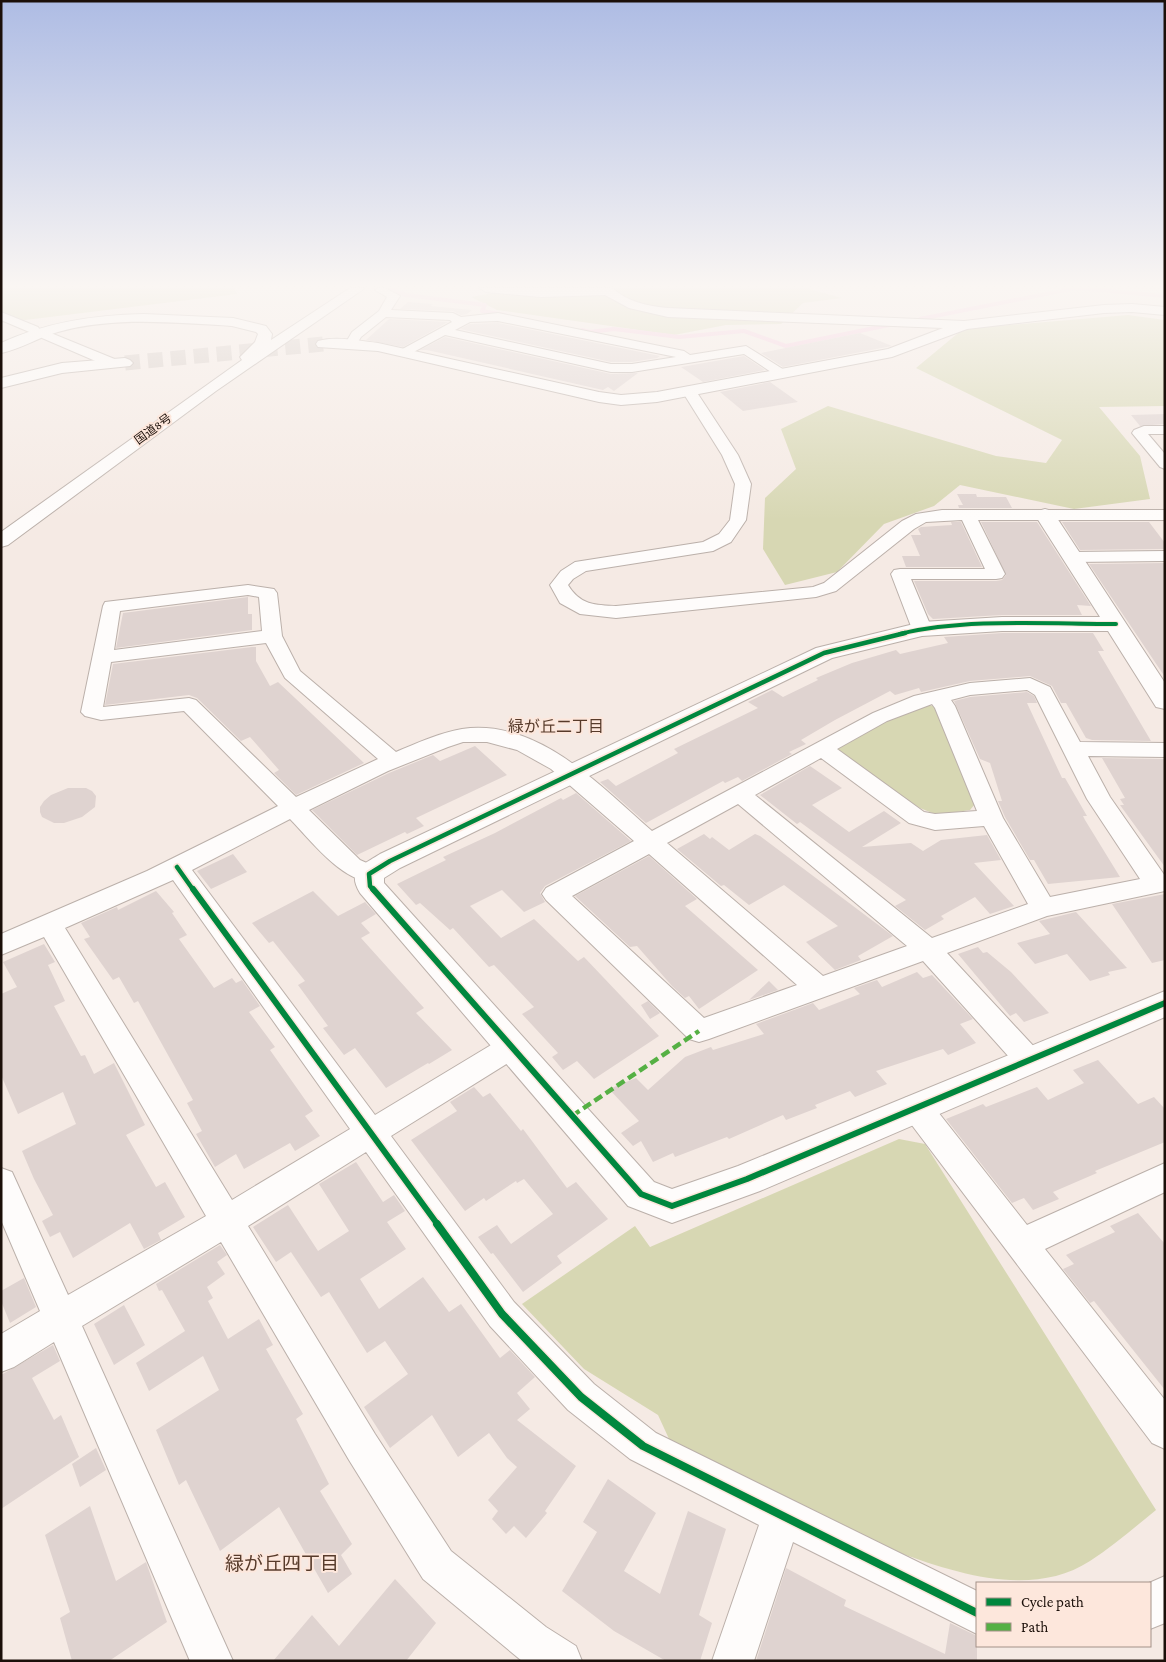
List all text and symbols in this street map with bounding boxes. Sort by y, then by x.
street label: 国道8号 [132,411,174,447]
district label: 緑が丘二丁目 [508,718,604,735]
district label: 緑が丘四丁目 [225,1553,339,1574]
legend [976,1582,1151,1647]
text: Cycle path [1021,1594,1084,1611]
text: Path [1021,1619,1048,1635]

